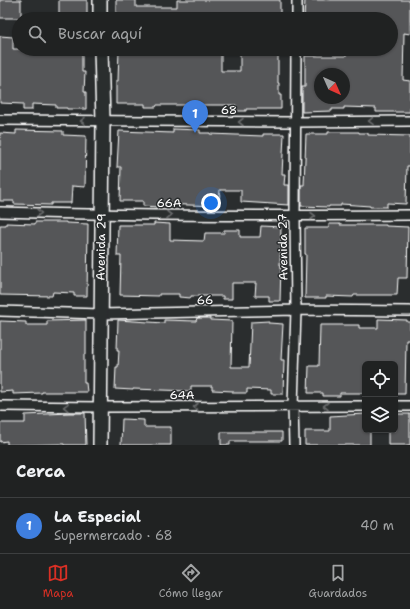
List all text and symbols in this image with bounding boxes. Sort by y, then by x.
search box [12,12,398,56]
icon: search [26,23,48,45]
text: Buscar aquí [58,24,142,44]
north arrow [314,68,350,104]
pin: 1 [182,100,208,133]
street label: 68 [221,102,237,118]
one-way arrow [80,117,86,125]
one-way arrow [368,117,374,126]
one-way arrow [238,118,244,126]
your location [201,193,221,213]
street label: 66A [157,195,182,211]
one-way arrow [36,209,42,217]
one-way arrow [166,211,172,219]
one-way arrow [310,212,316,220]
street label: Avenida 29 [92,213,110,281]
street label: Avenida 27 [274,213,292,281]
street label: 66 [197,292,213,308]
map controls [362,361,398,433]
button: locate [362,361,398,397]
street label: 64A [169,387,195,403]
button: layers [362,397,398,433]
one-way arrow [193,402,199,411]
one-way arrow [323,402,329,410]
one-way arrow [63,403,69,411]
text: Cerca [16,460,65,482]
text: La Especial [54,507,141,527]
text: 1 [26,517,32,534]
text: 40 m [360,517,394,534]
text: Supermercado · 68 [54,527,173,544]
tab: Mapa [43,562,73,601]
tab: Cómo llegar [159,562,223,601]
tab: Guardados [309,562,367,601]

